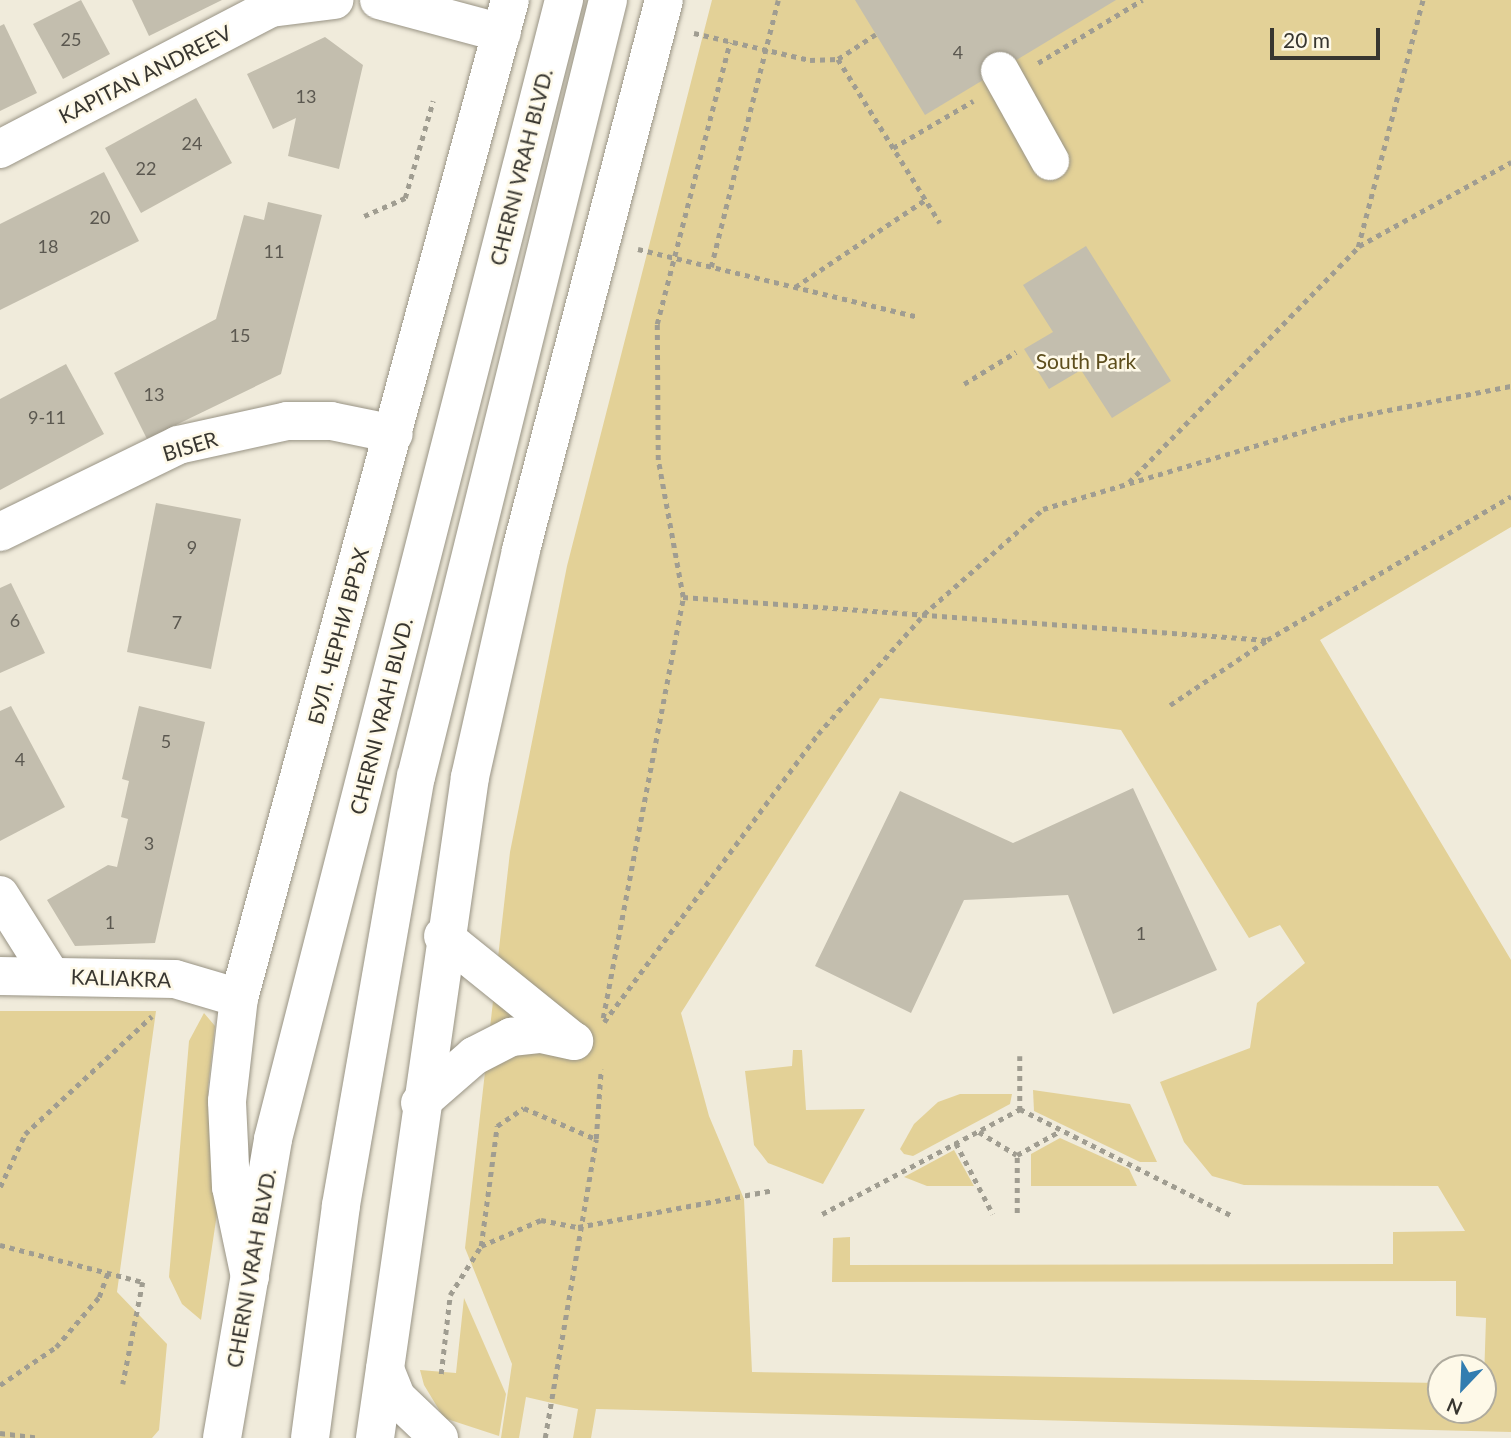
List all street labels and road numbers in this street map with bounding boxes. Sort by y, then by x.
street label: KAPITAN ANDREEV [54,19,236,129]
street label: CHERNI VRAH BLVD. [484,66,558,268]
street label: BISER [159,426,221,466]
street label: БУЛ. ЧЕРНИ ВРЪХ [302,545,374,727]
street label: CHERNI VRAH BLVD. [344,615,418,817]
street label: KALIAKRA [70,964,172,992]
street label: CHERNI VRAH BLVD. [221,1166,281,1370]

